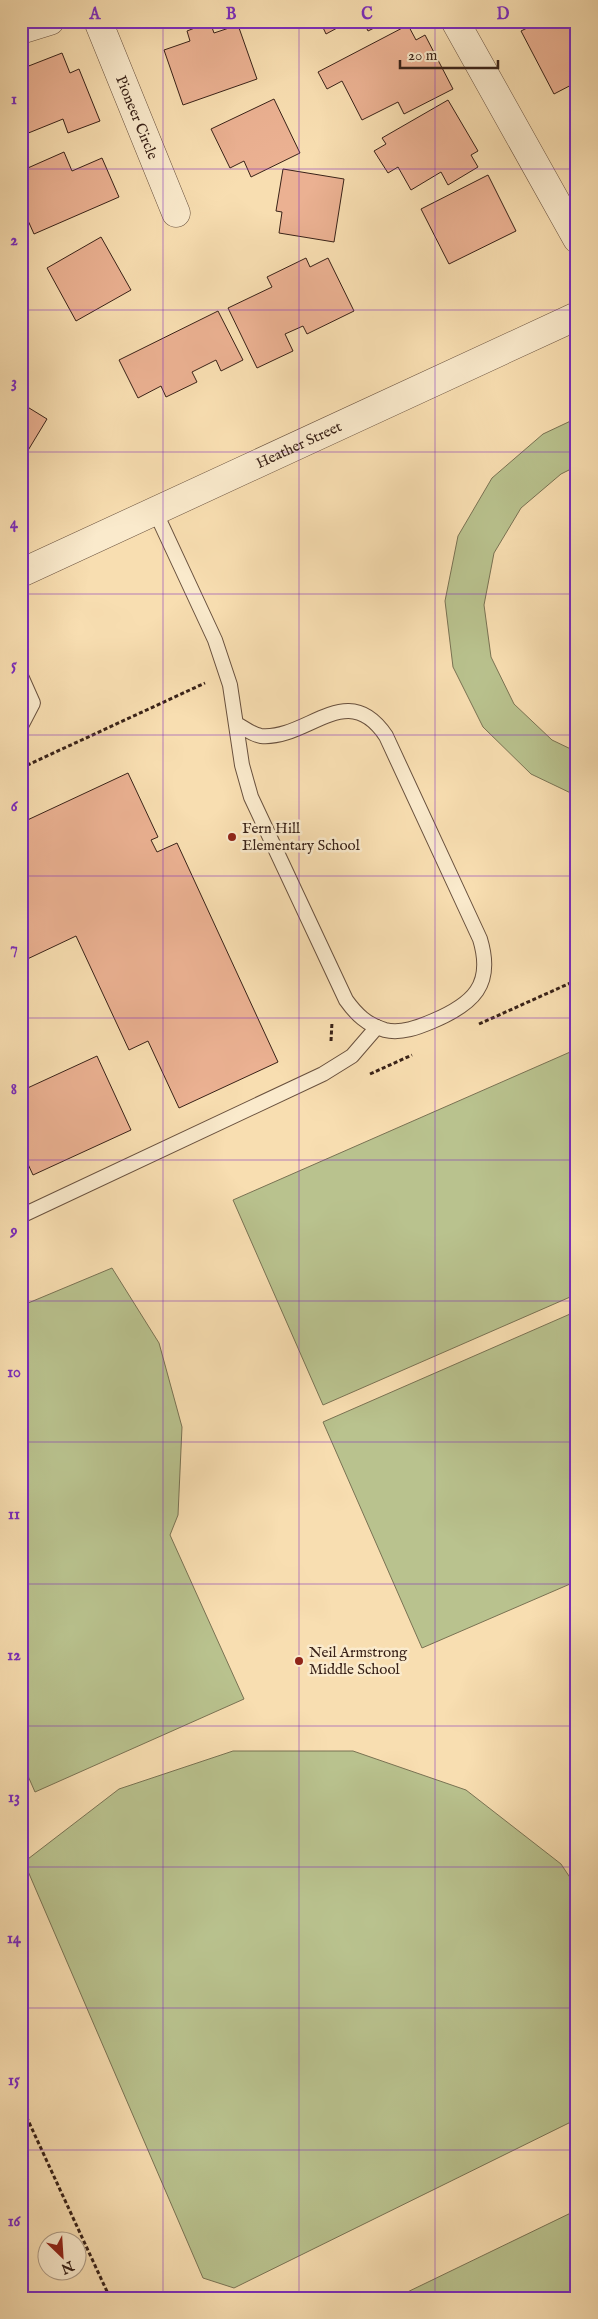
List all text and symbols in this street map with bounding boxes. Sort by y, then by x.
text: A [89,5,102,25]
text: B [226,5,237,25]
text: C [361,5,373,25]
text: D [497,5,510,25]
scale bar [400,38,498,70]
text: 20 m [408,46,438,65]
street label: Pioneer Circle [111,73,162,162]
text: 1 [11,90,17,110]
text: 2 [10,231,18,251]
text: 3 [11,373,17,393]
street label: Heather Street [253,417,345,473]
text: 4 [10,514,19,534]
text: 5 [11,656,17,676]
text: 6 [11,797,19,817]
place label: Fern Hill Elementary School [242,819,361,855]
marker: Fern Hill Elementary School [226,831,238,843]
text: 7 [10,939,18,959]
text: 8 [11,1080,17,1100]
text: 9 [10,1222,18,1242]
text: 10 [7,1363,21,1383]
text: 11 [8,1505,20,1525]
place label: Neil Armstrong Middle School [309,1643,408,1679]
text: 12 [7,1646,21,1666]
marker: Neil Armstrong Middle School [293,1655,305,1667]
text: 13 [8,1788,20,1808]
text: 14 [7,1929,22,1949]
text: 15 [8,2071,20,2091]
text: 16 [8,2212,22,2232]
north arrow [38,2232,88,2282]
text: N [58,2256,77,2278]

